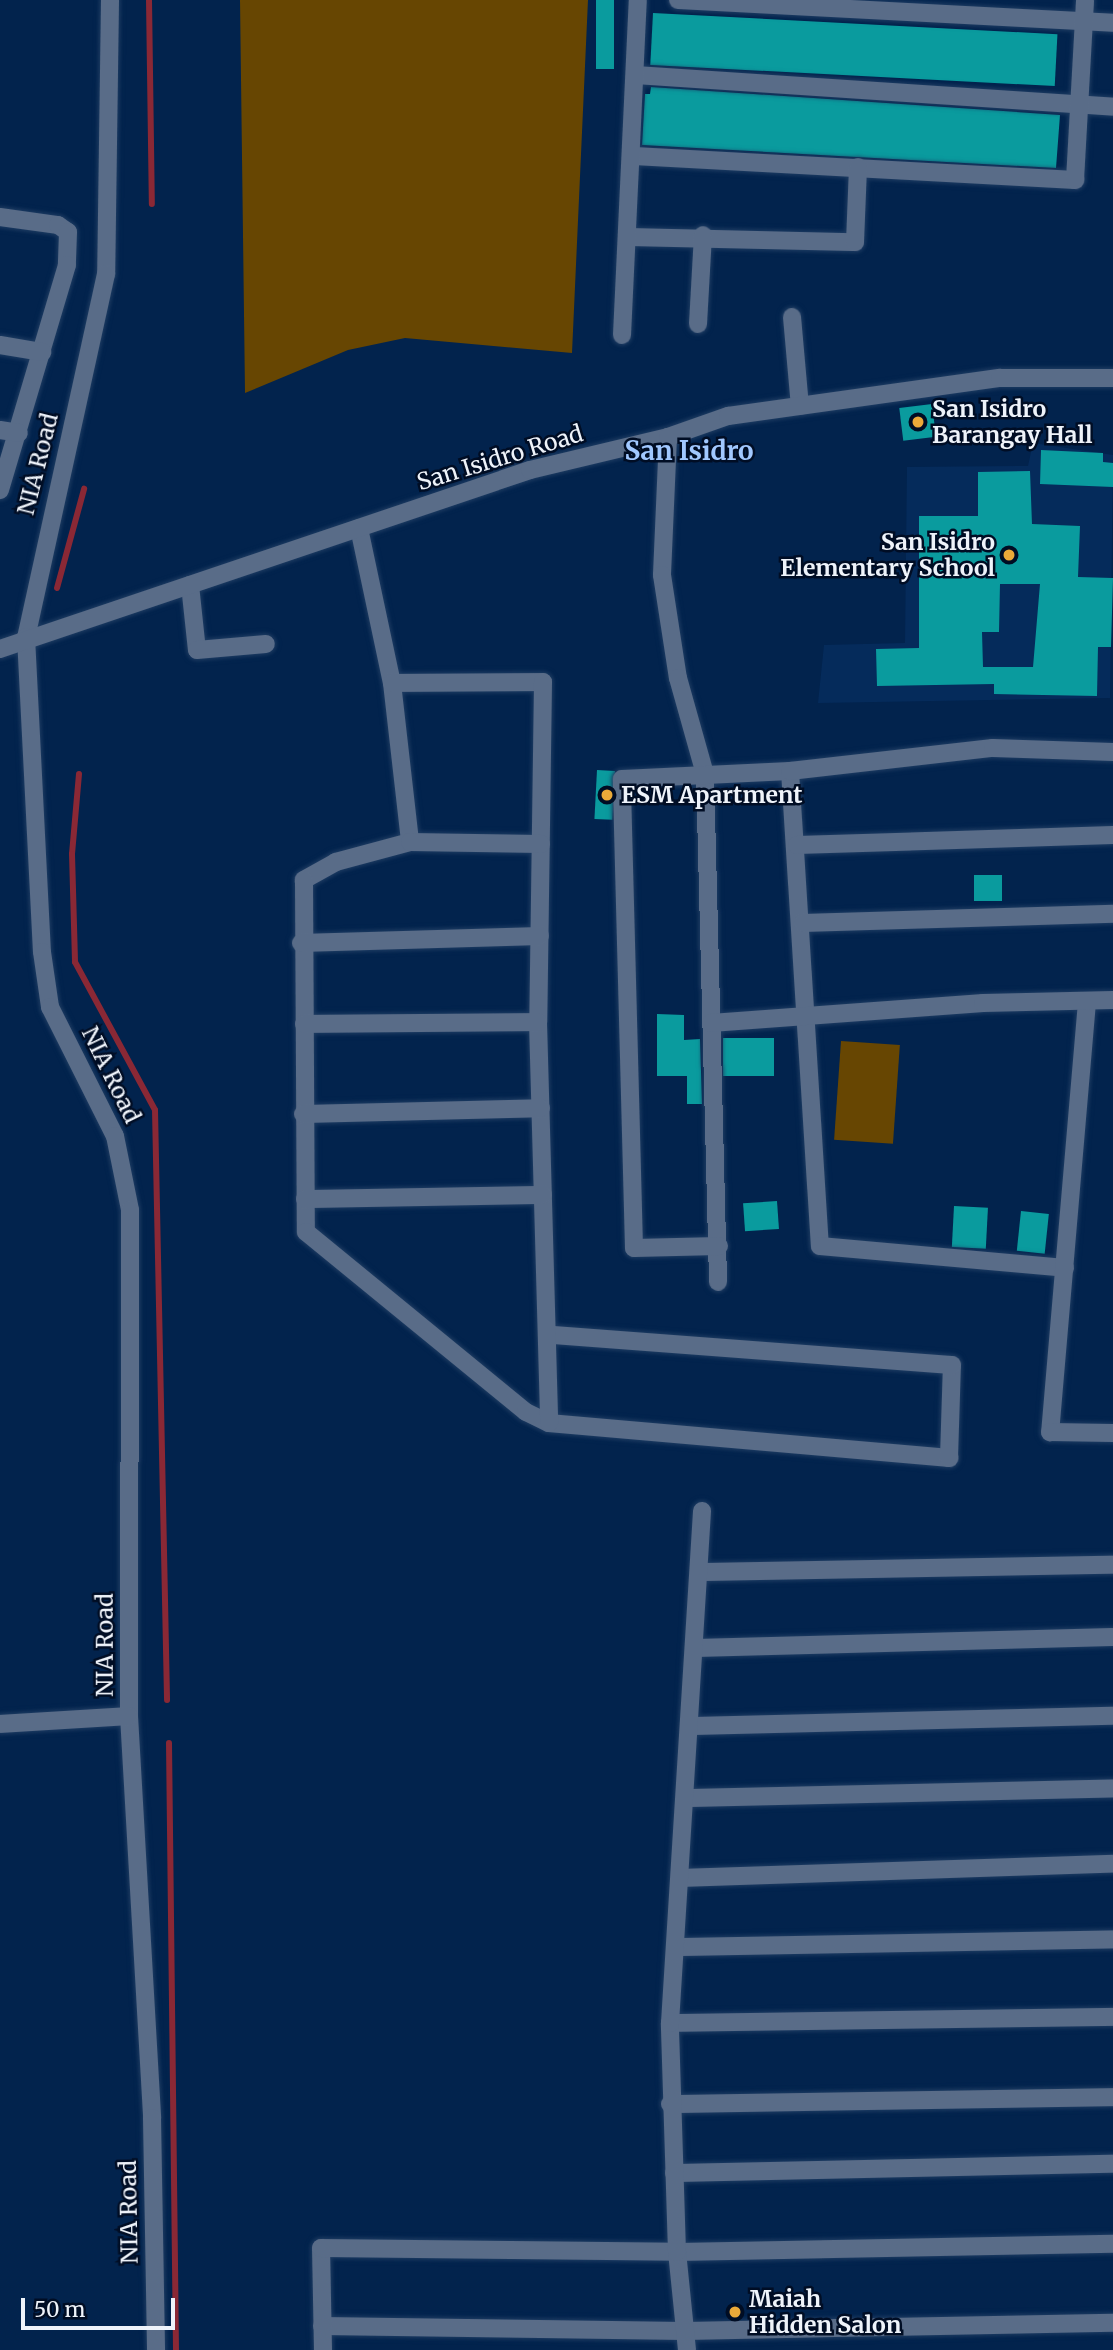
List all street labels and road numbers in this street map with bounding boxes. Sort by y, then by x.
street label: NIA Road [12,410,64,518]
street label: San Isidro Road [414,420,586,496]
street label: NIA Road [76,1022,146,1128]
street label: NIA Road [91,1593,119,1697]
street label: NIA Road [114,2160,144,2264]

